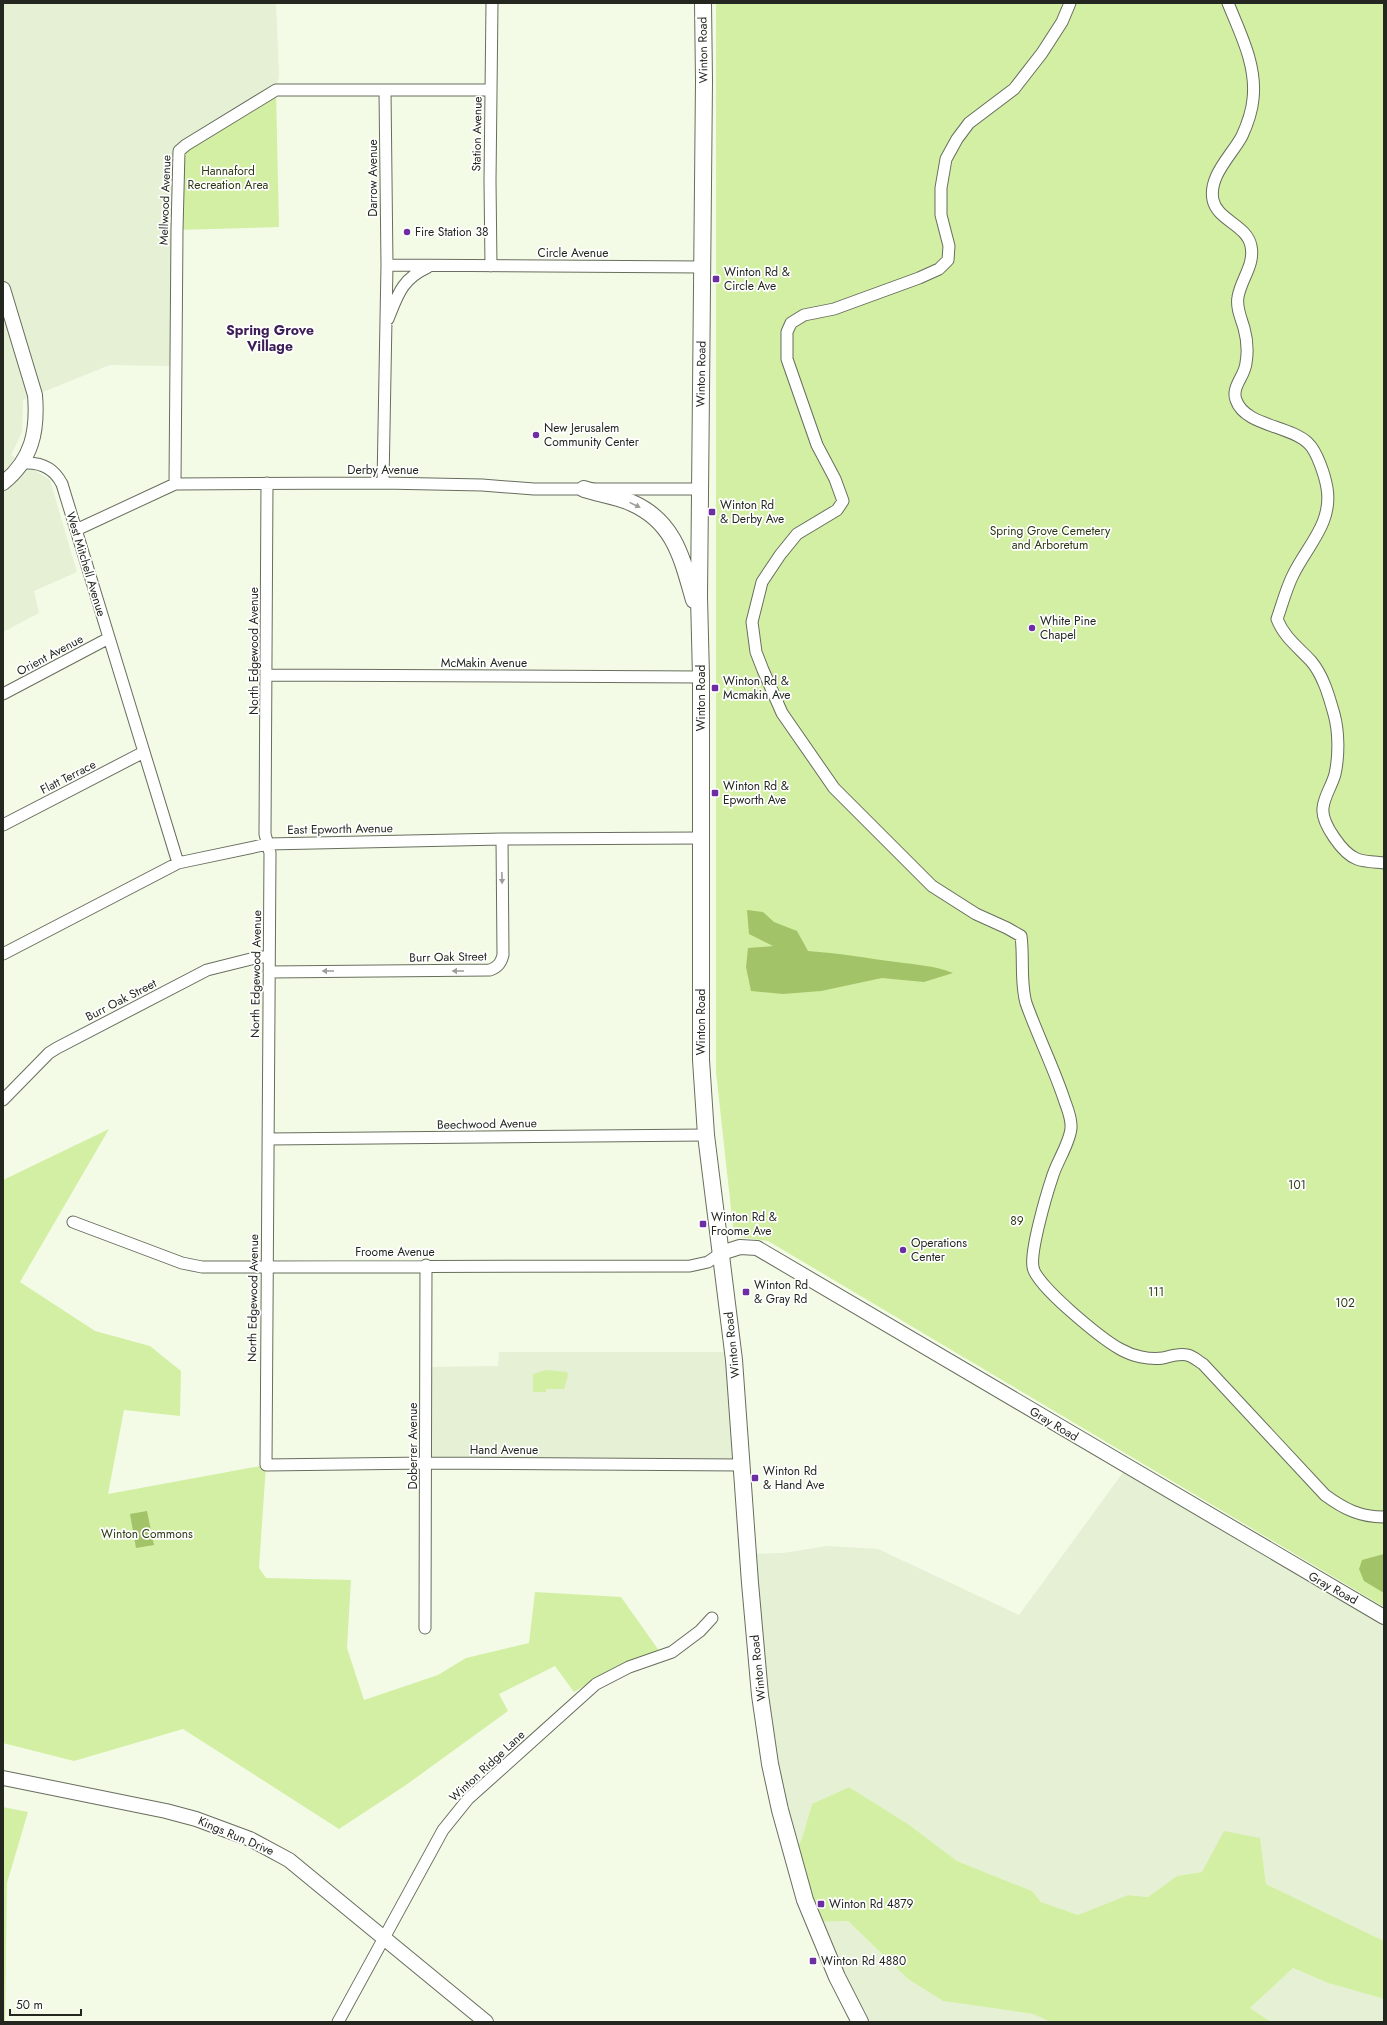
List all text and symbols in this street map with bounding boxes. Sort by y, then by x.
street label: Winton Road [693,17,713,83]
street label: Station Avenue [467,96,487,172]
street label: Darrow Avenue [364,139,382,217]
street label: Mellwood Avenue [154,155,176,245]
park label: Hannaford Recreation Area [188,162,269,194]
place label: Fire Station 38 [415,223,489,241]
marker: Fire Station 38 [402,227,412,237]
street label: Circle Avenue [538,244,608,262]
place label: Winton Rd & Circle Ave [724,263,790,295]
marker: Winton Rd & Circle Ave [711,274,721,284]
district label: Spring Grove Village [226,320,314,356]
street label: Winton Road [691,341,711,407]
place label: New Jerusalem Community Center [544,419,640,451]
marker: New Jerusalem Community Center [531,430,541,440]
street label: Derby Avenue [347,461,419,479]
place label: Winton Rd & Derby Ave [720,496,784,528]
one-way arrow [629,502,640,508]
marker: Winton Rd & Derby Ave [707,507,717,517]
street label: West Mitchell Avenue [61,509,111,619]
park label: Spring Grove Cemetery and Arboretum [990,522,1111,554]
street label: North Edgewood Avenue [245,587,263,715]
place label: White Pine Chapel [1040,612,1096,644]
marker: White Pine Chapel [1027,623,1037,633]
street label: Orient Avenue [14,630,86,680]
street label: McMakin Avenue [441,654,527,672]
street label: Winton Road [692,665,710,731]
place label: Winton Rd & Mcmakin Ave [723,672,791,704]
marker: Winton Rd & Mcmakin Ave [710,683,720,693]
street label: Flatt Terrace [37,755,99,799]
place label: Winton Rd & Epworth Ave [723,777,789,809]
marker: Winton Rd & Epworth Ave [710,788,720,798]
street label: East Epworth Avenue [287,819,393,839]
one-way arrow [499,872,505,885]
street label: North Edgewood Avenue [246,910,266,1038]
street label: Burr Oak Street [409,947,487,967]
one-way arrow [321,968,334,974]
one-way arrow [451,968,464,974]
street label: Burr Oak Street [82,974,160,1026]
street label: Winton Road [692,989,710,1055]
street label: Beechwood Avenue [437,1114,537,1134]
park label: 101 [1288,1176,1306,1194]
place label: Winton Rd & Froome Ave [711,1208,777,1240]
park label: 89 [1010,1212,1024,1230]
marker: Winton Rd & Froome Ave [698,1219,708,1229]
street label: North Edgewood Avenue [243,1234,263,1362]
place label: Operations Center [911,1234,967,1266]
street label: Froome Avenue [355,1243,435,1261]
marker: Operations Center [898,1245,908,1255]
place label: Winton Rd & Gray Rd [754,1276,808,1308]
park label: 111 [1148,1283,1164,1301]
marker: Winton Rd & Gray Rd [741,1287,751,1297]
park label: 102 [1335,1294,1355,1312]
street label: Winton Road [720,1311,744,1379]
street label: Doberrer Avenue [404,1402,422,1490]
street label: Gray Road [1026,1402,1082,1446]
street label: Hand Avenue [470,1441,538,1459]
place label: Winton Rd & Hand Ave [763,1462,824,1494]
marker: Winton Rd & Hand Ave [750,1473,760,1483]
park label: Winton Commons [101,1525,193,1543]
street label: Gray Road [1305,1567,1361,1609]
street label: Winton Road [746,1634,770,1702]
street label: Winton Ridge Lane [445,1726,529,1806]
street label: Kings Run Drive [195,1812,277,1860]
place label: Winton Rd 4879 [829,1895,913,1913]
marker: Winton Rd 4879 [816,1899,826,1909]
place label: Winton Rd 4880 [821,1952,906,1970]
marker: Winton Rd 4880 [808,1956,818,1966]
scale bar [10,1991,81,2017]
text: 50 m [16,1996,43,2014]

